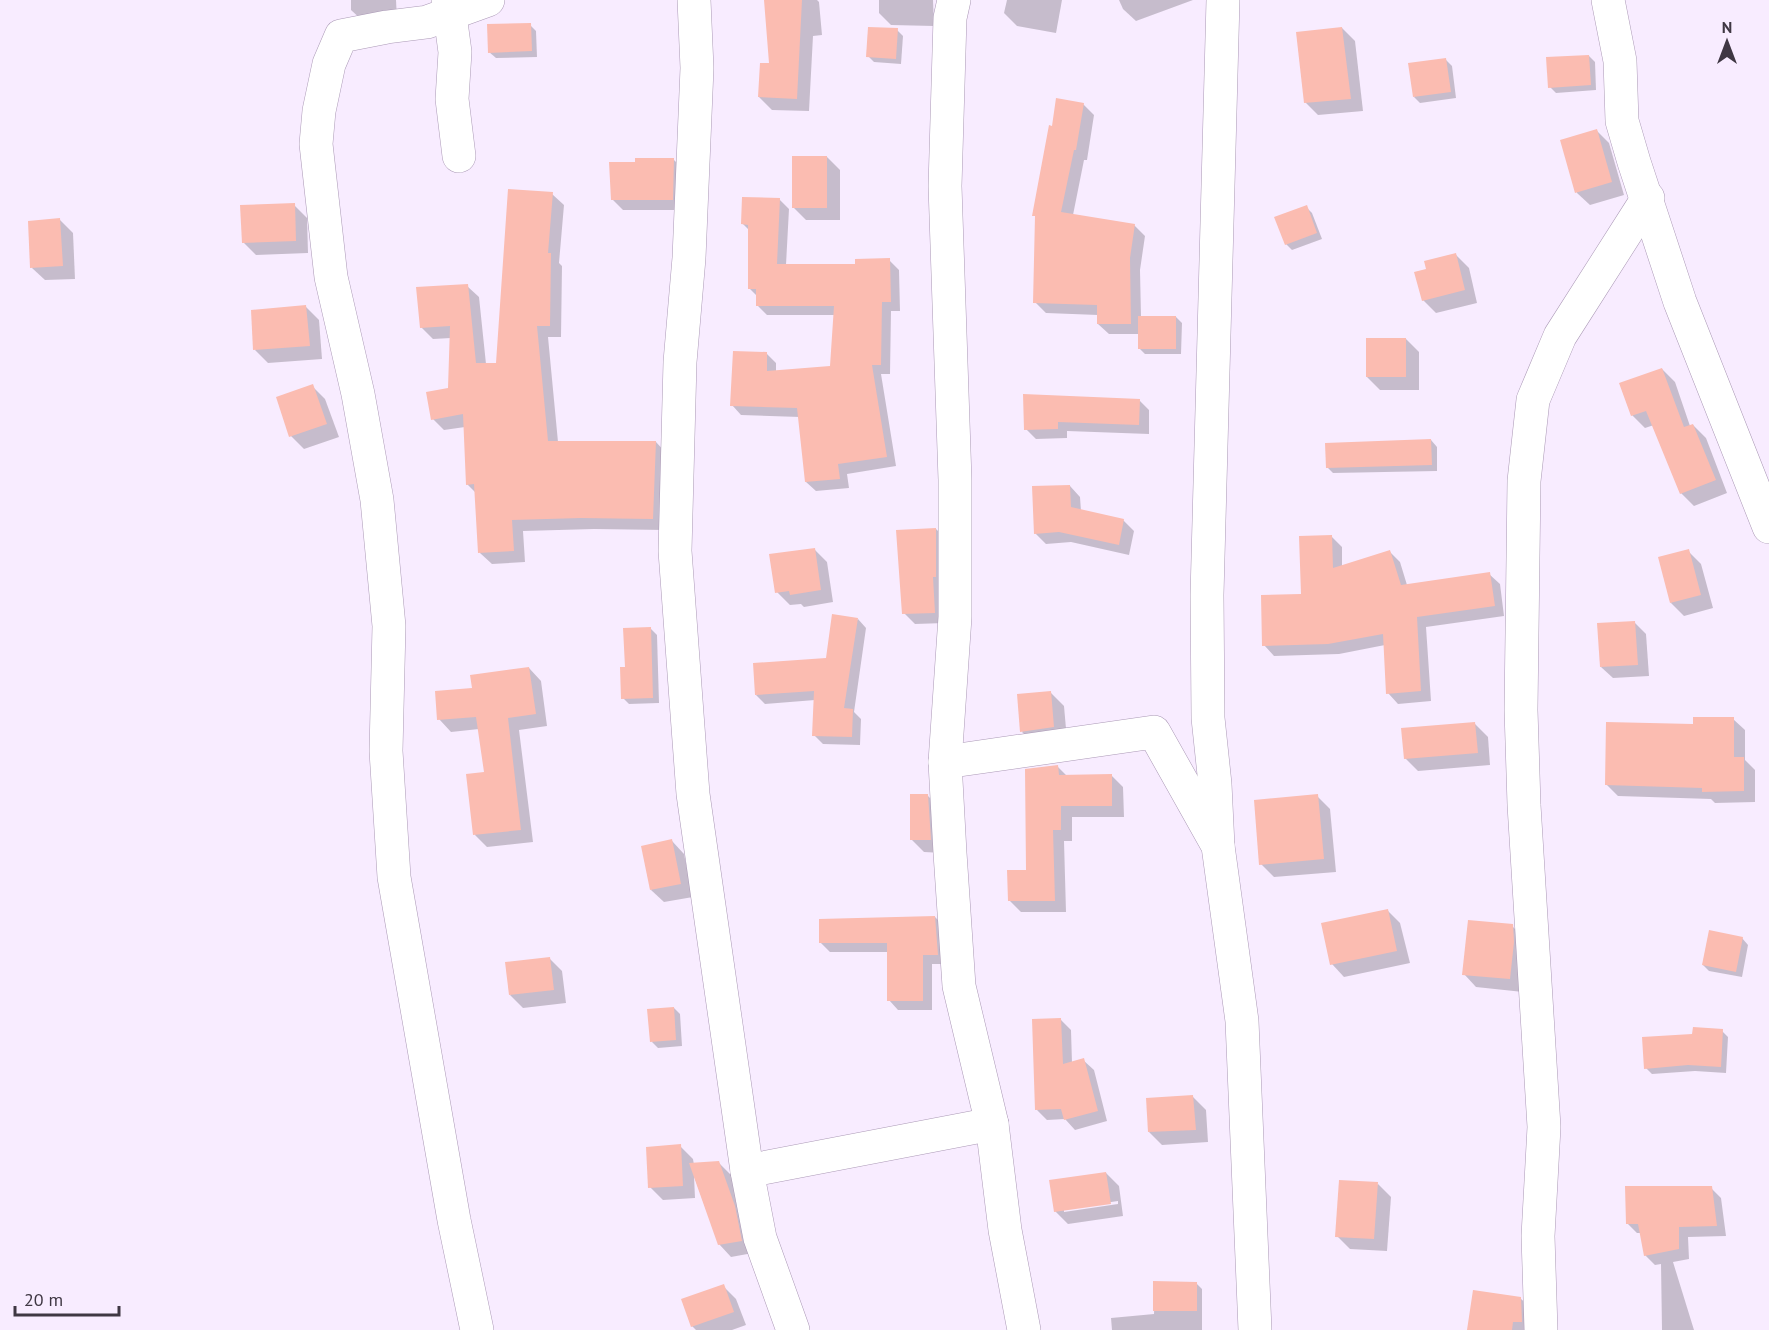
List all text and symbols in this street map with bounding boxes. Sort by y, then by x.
north arrow [1697,12,1757,72]
text: N [1722,17,1732,37]
scale bar [15,1279,118,1317]
text: 20 m [24,1288,63,1311]

